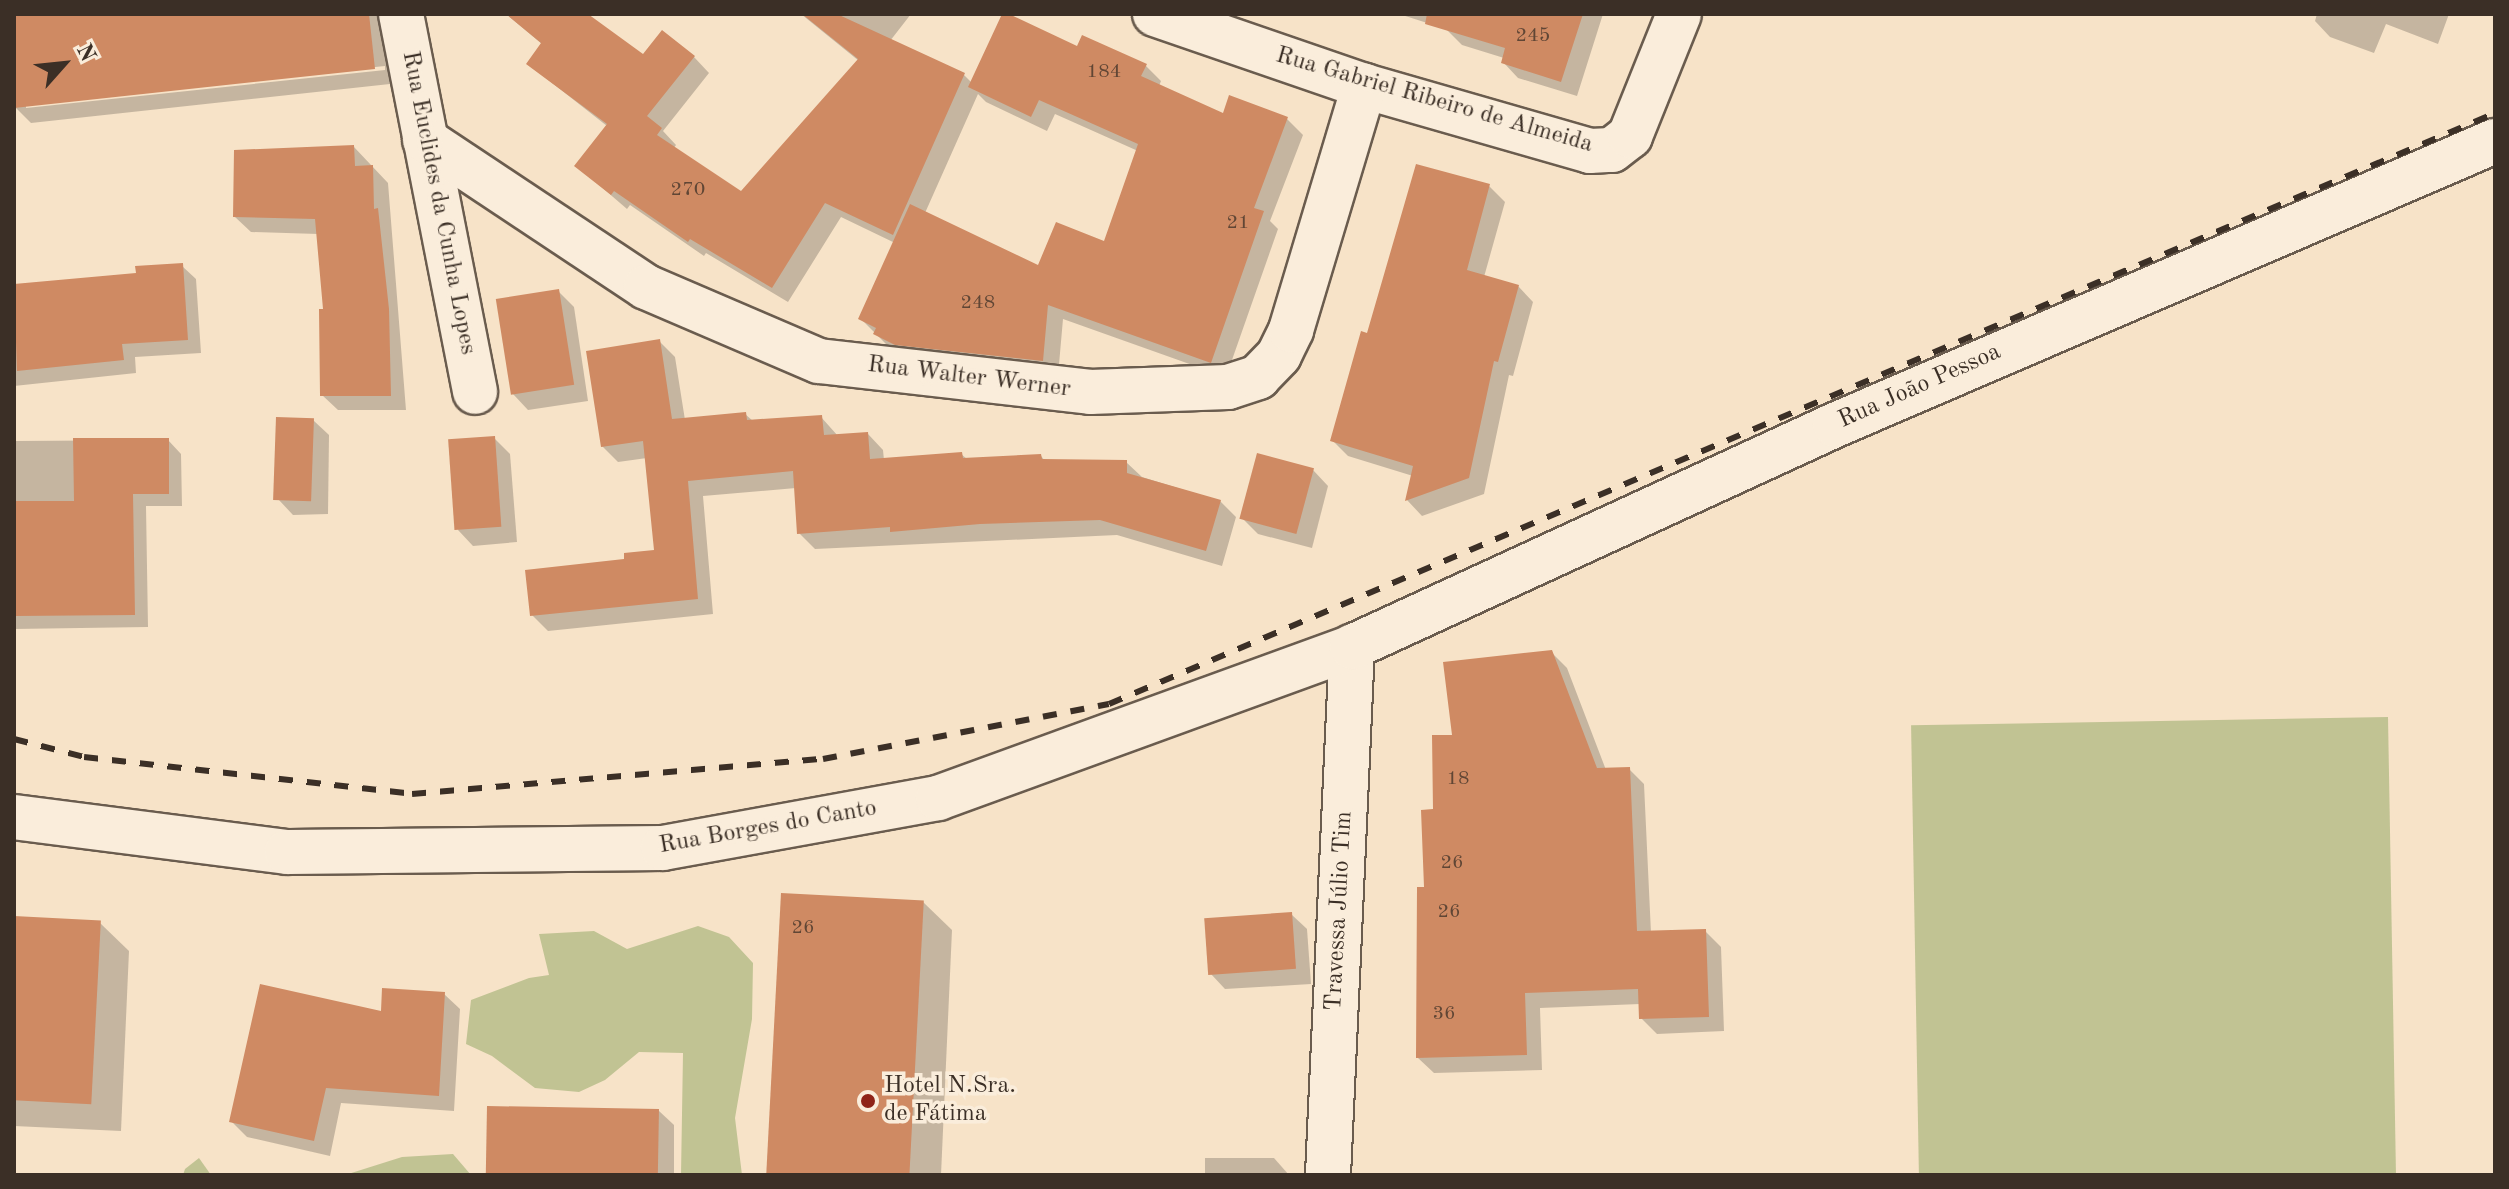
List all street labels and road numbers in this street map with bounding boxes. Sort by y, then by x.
street label: Rua Gabriel Ribeiro de Almeida [1272,42,1596,160]
street label: Rua Euclides da Cunha Lopes [394,49,482,357]
street label: Rua João Pessoa [1834,338,2006,436]
street label: Rua Walter Werner [866,351,1072,405]
street label: Rua Borges do Canto [657,795,879,861]
street label: Travessa Júlio Tim [1320,810,1360,1012]

